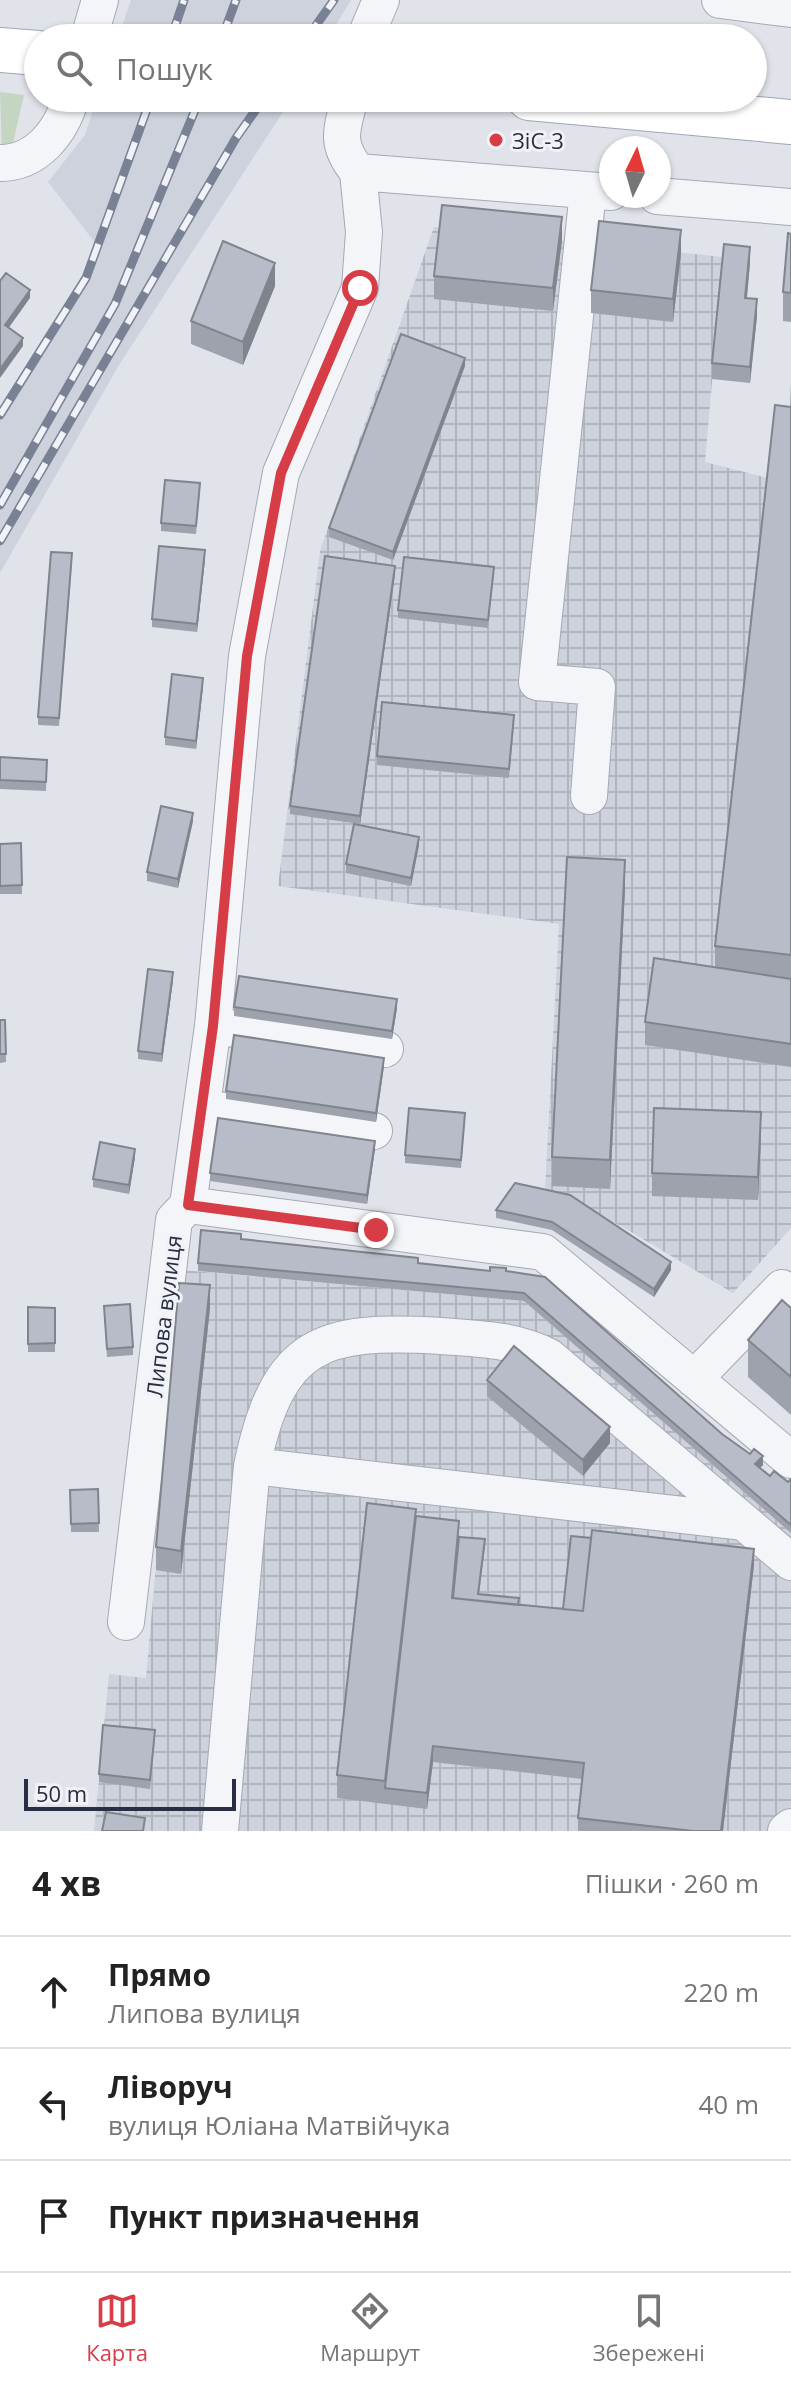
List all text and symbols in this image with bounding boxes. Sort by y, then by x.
search box [24,24,767,112]
icon: search [52,46,96,90]
text: Пошук [116,48,213,89]
place label: ЗіС-3 [512,125,564,155]
marker: ЗіС-3 [487,131,505,149]
north arrow [599,136,671,208]
route start [342,270,378,306]
route end [358,1212,394,1248]
street label: Липова вулиця [138,1233,188,1399]
scale bar [24,1775,236,1811]
text: 50 m [36,1778,87,1808]
text: 4 хв [32,1860,101,1906]
text: Пішки · 260 m [585,1865,759,1901]
text: Прямо [108,1954,211,1995]
icon: ahead [32,1970,76,2014]
text: 220 m [684,1974,759,2010]
text: Липова вулиця [108,1995,301,2031]
text: Ліворуч [108,2066,233,2107]
icon: left [32,2082,76,2126]
text: 40 m [698,2086,759,2122]
text: вулиця Юліана Матвійчука [108,2107,450,2143]
icon: arrive [32,2194,76,2238]
text: Пункт призначення [108,2196,420,2237]
tab: Карта [86,2289,148,2367]
tab: Маршрут [320,2289,420,2367]
tab: Збережені [593,2289,705,2367]

